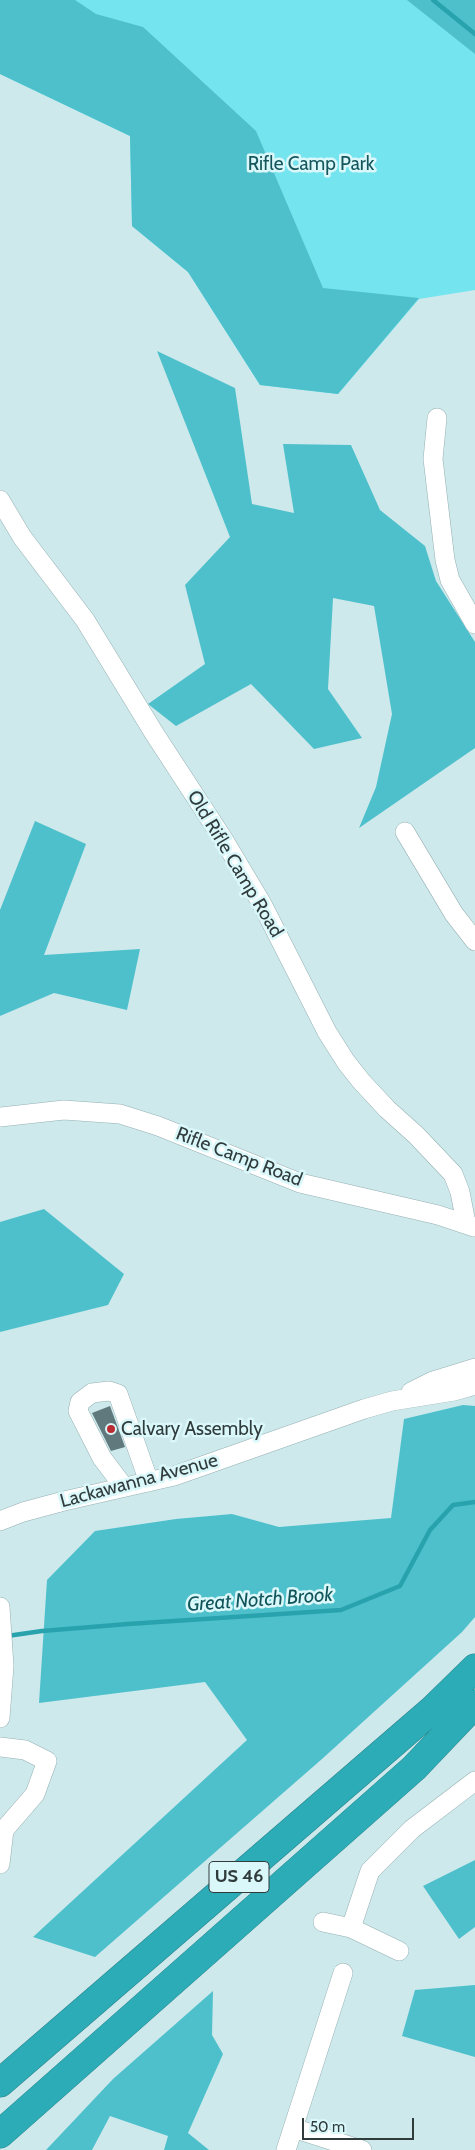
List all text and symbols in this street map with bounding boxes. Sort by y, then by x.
park label: Rifle Camp Park [248,153,374,175]
street label: Old Rifle Camp Road [182,786,288,942]
street label: Rifle Camp Road [173,1122,305,1192]
place label: Calvary Assembly [121,1418,263,1440]
marker: Calvary Assembly [105,1423,117,1435]
street label: Lackawanna Avenue [58,1449,220,1513]
water label: Great Notch Brook [186,1583,334,1617]
road number: US 46 [209,1861,269,1892]
scale bar [305,2108,418,2140]
text: 50 m [310,2118,345,2136]

